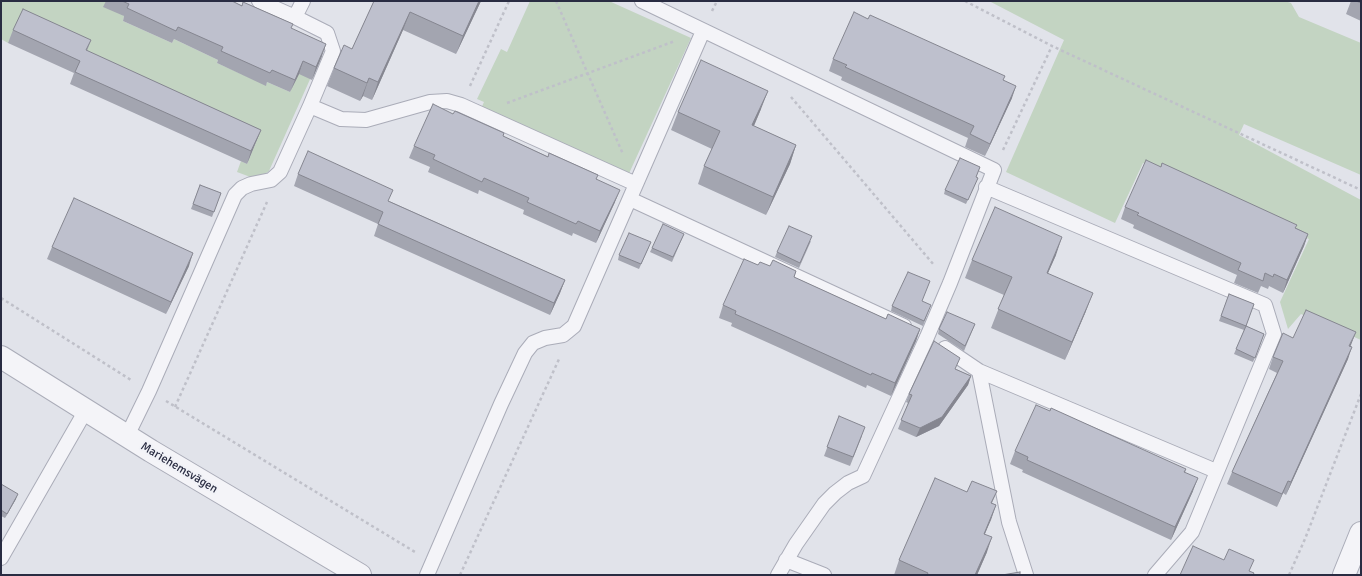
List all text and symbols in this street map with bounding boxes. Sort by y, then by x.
street label: Mariehemsvägen [138,439,220,497]

